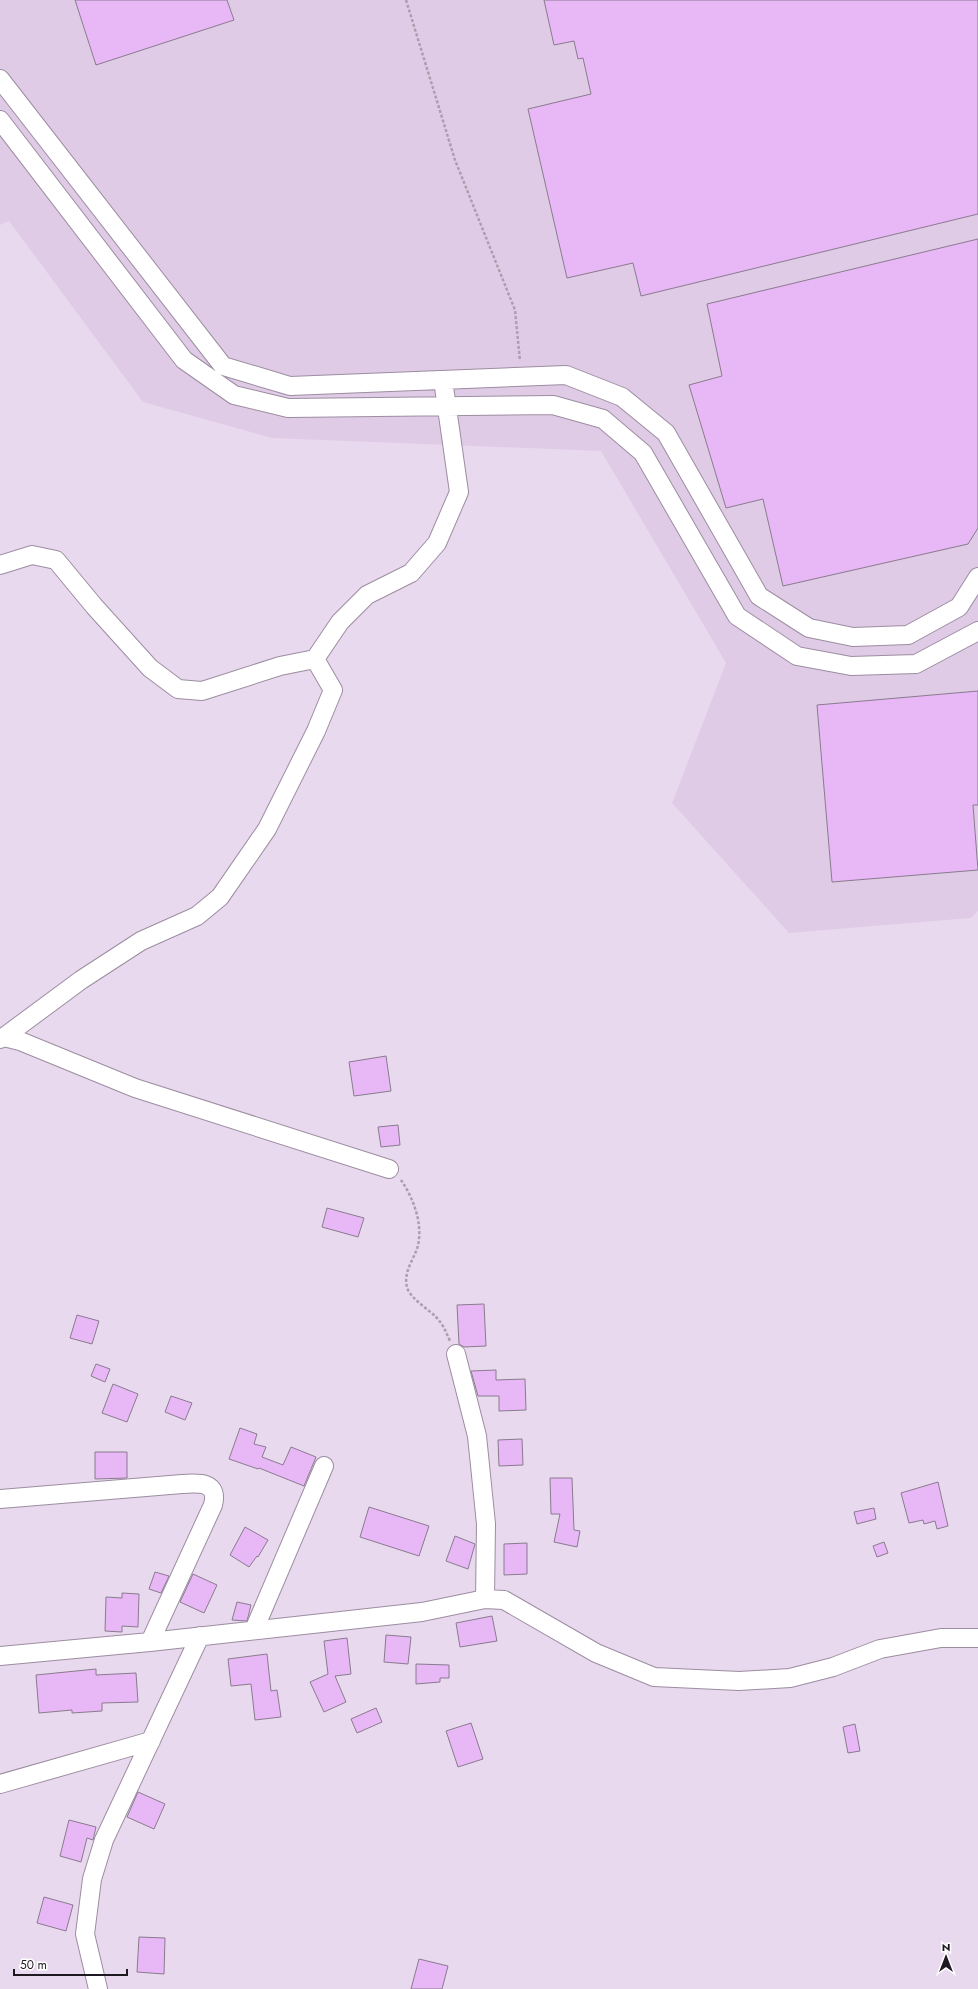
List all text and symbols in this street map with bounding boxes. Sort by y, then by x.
north arrow [926,1937,966,1977]
text: N [942,1939,950,1955]
scale bar [14,1951,127,1977]
text: 50 m [20,1956,47,1974]

